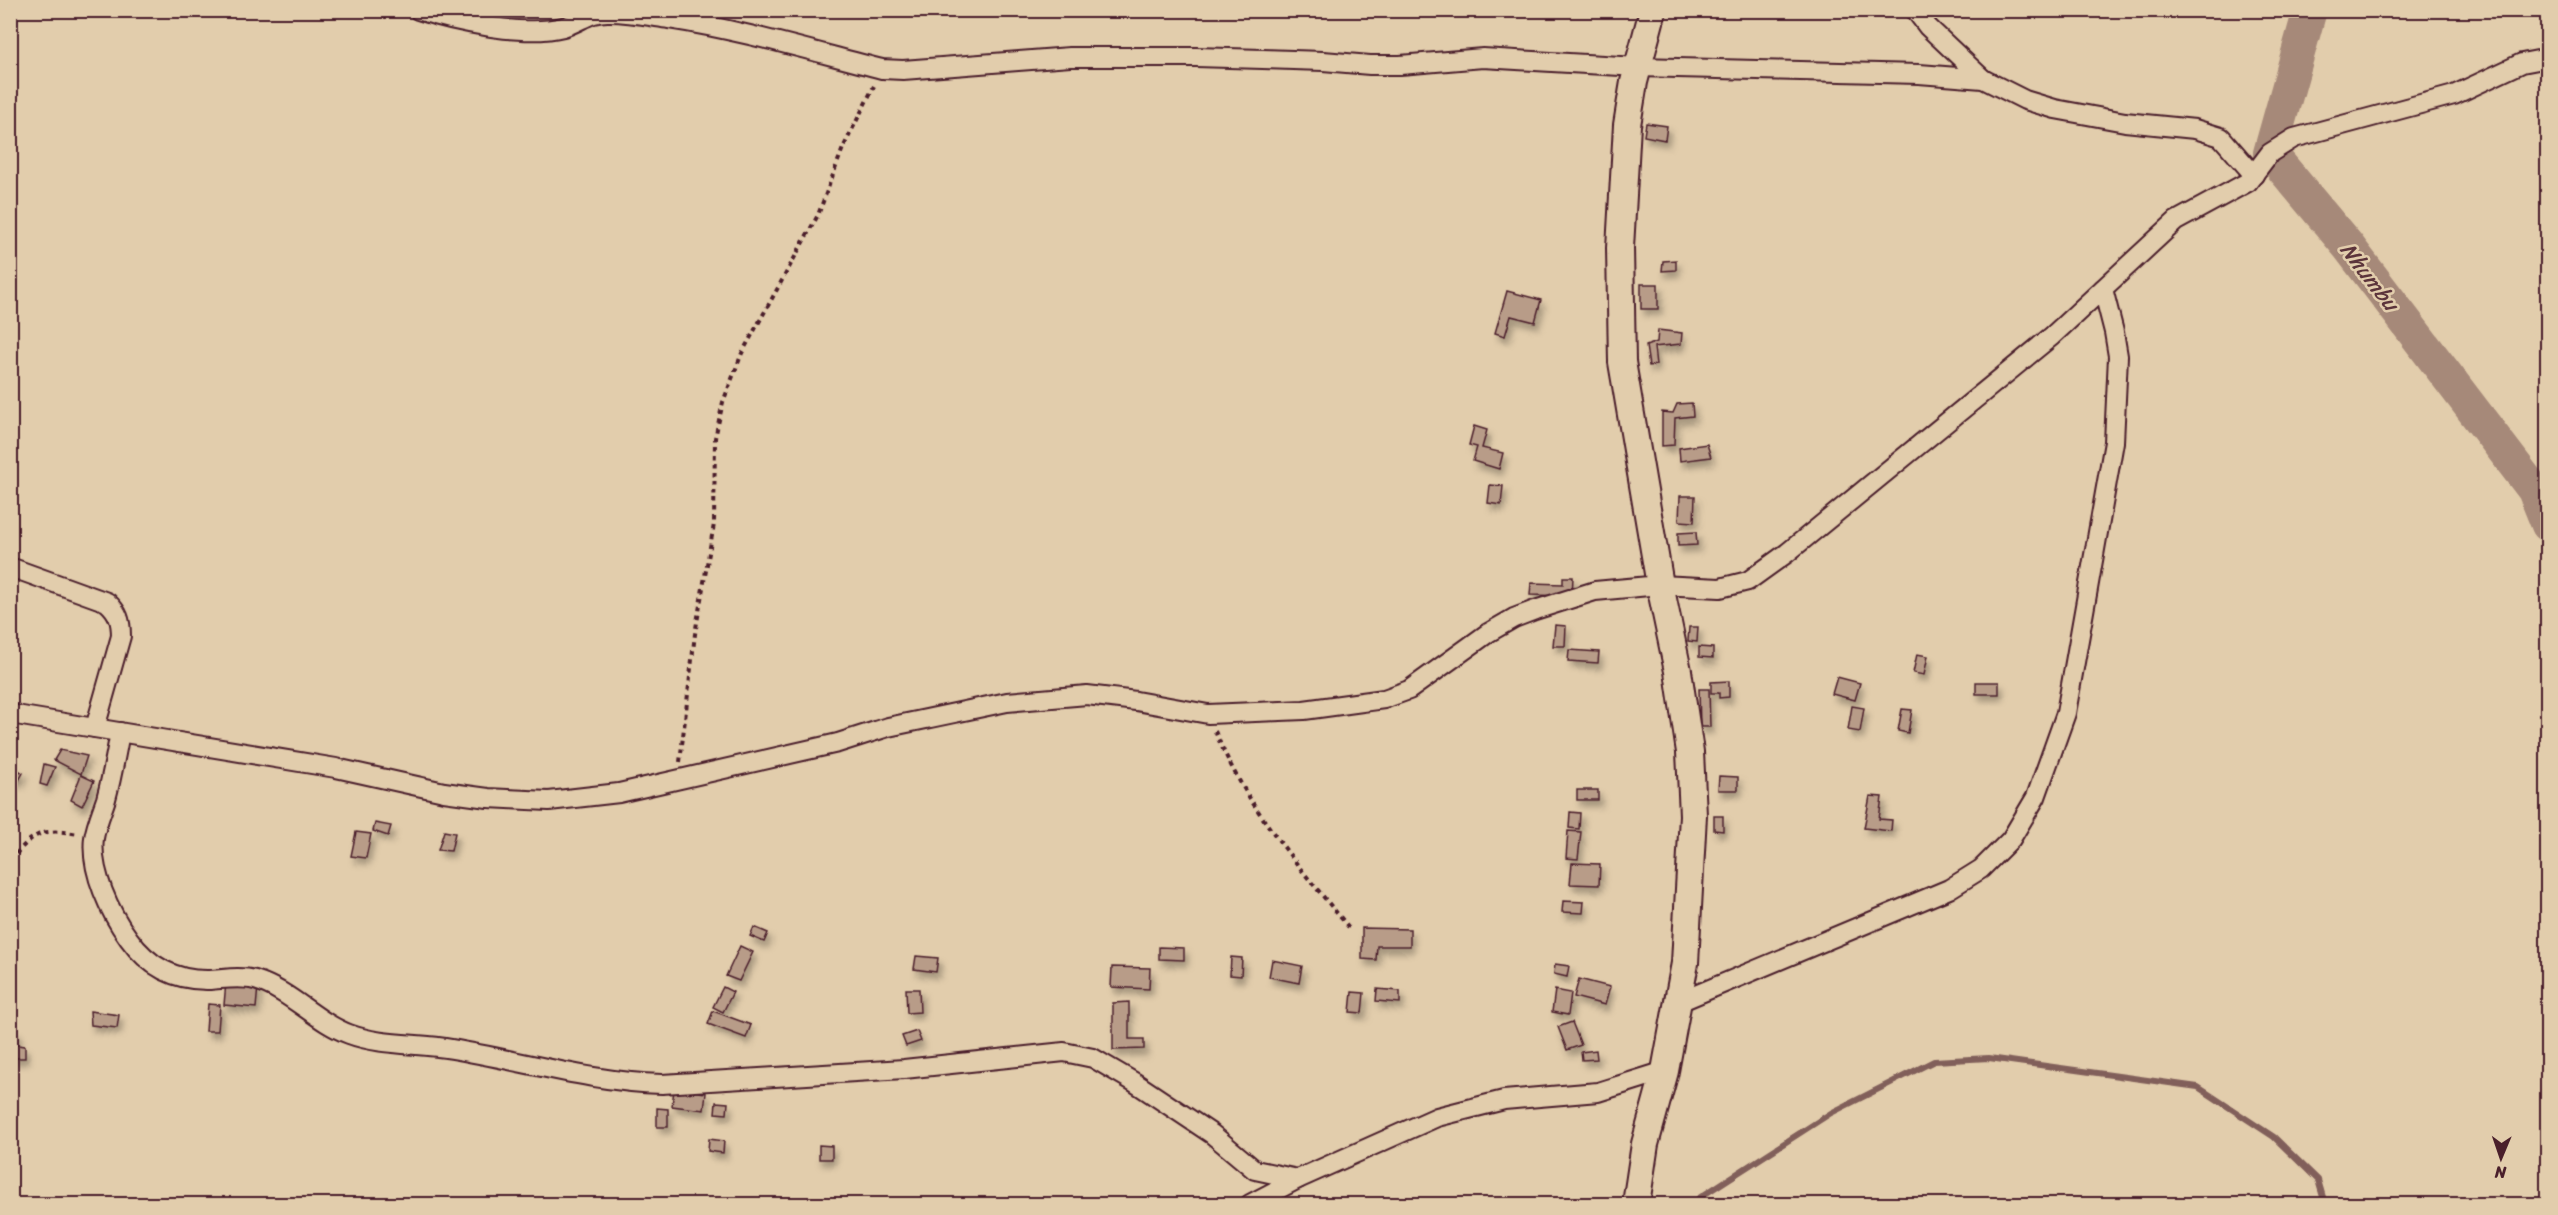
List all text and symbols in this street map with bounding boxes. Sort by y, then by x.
water label: Nhumbu [2330,233,2411,322]
north arrow [2471,1128,2531,1188]
text: N [2494,1158,2508,1187]

